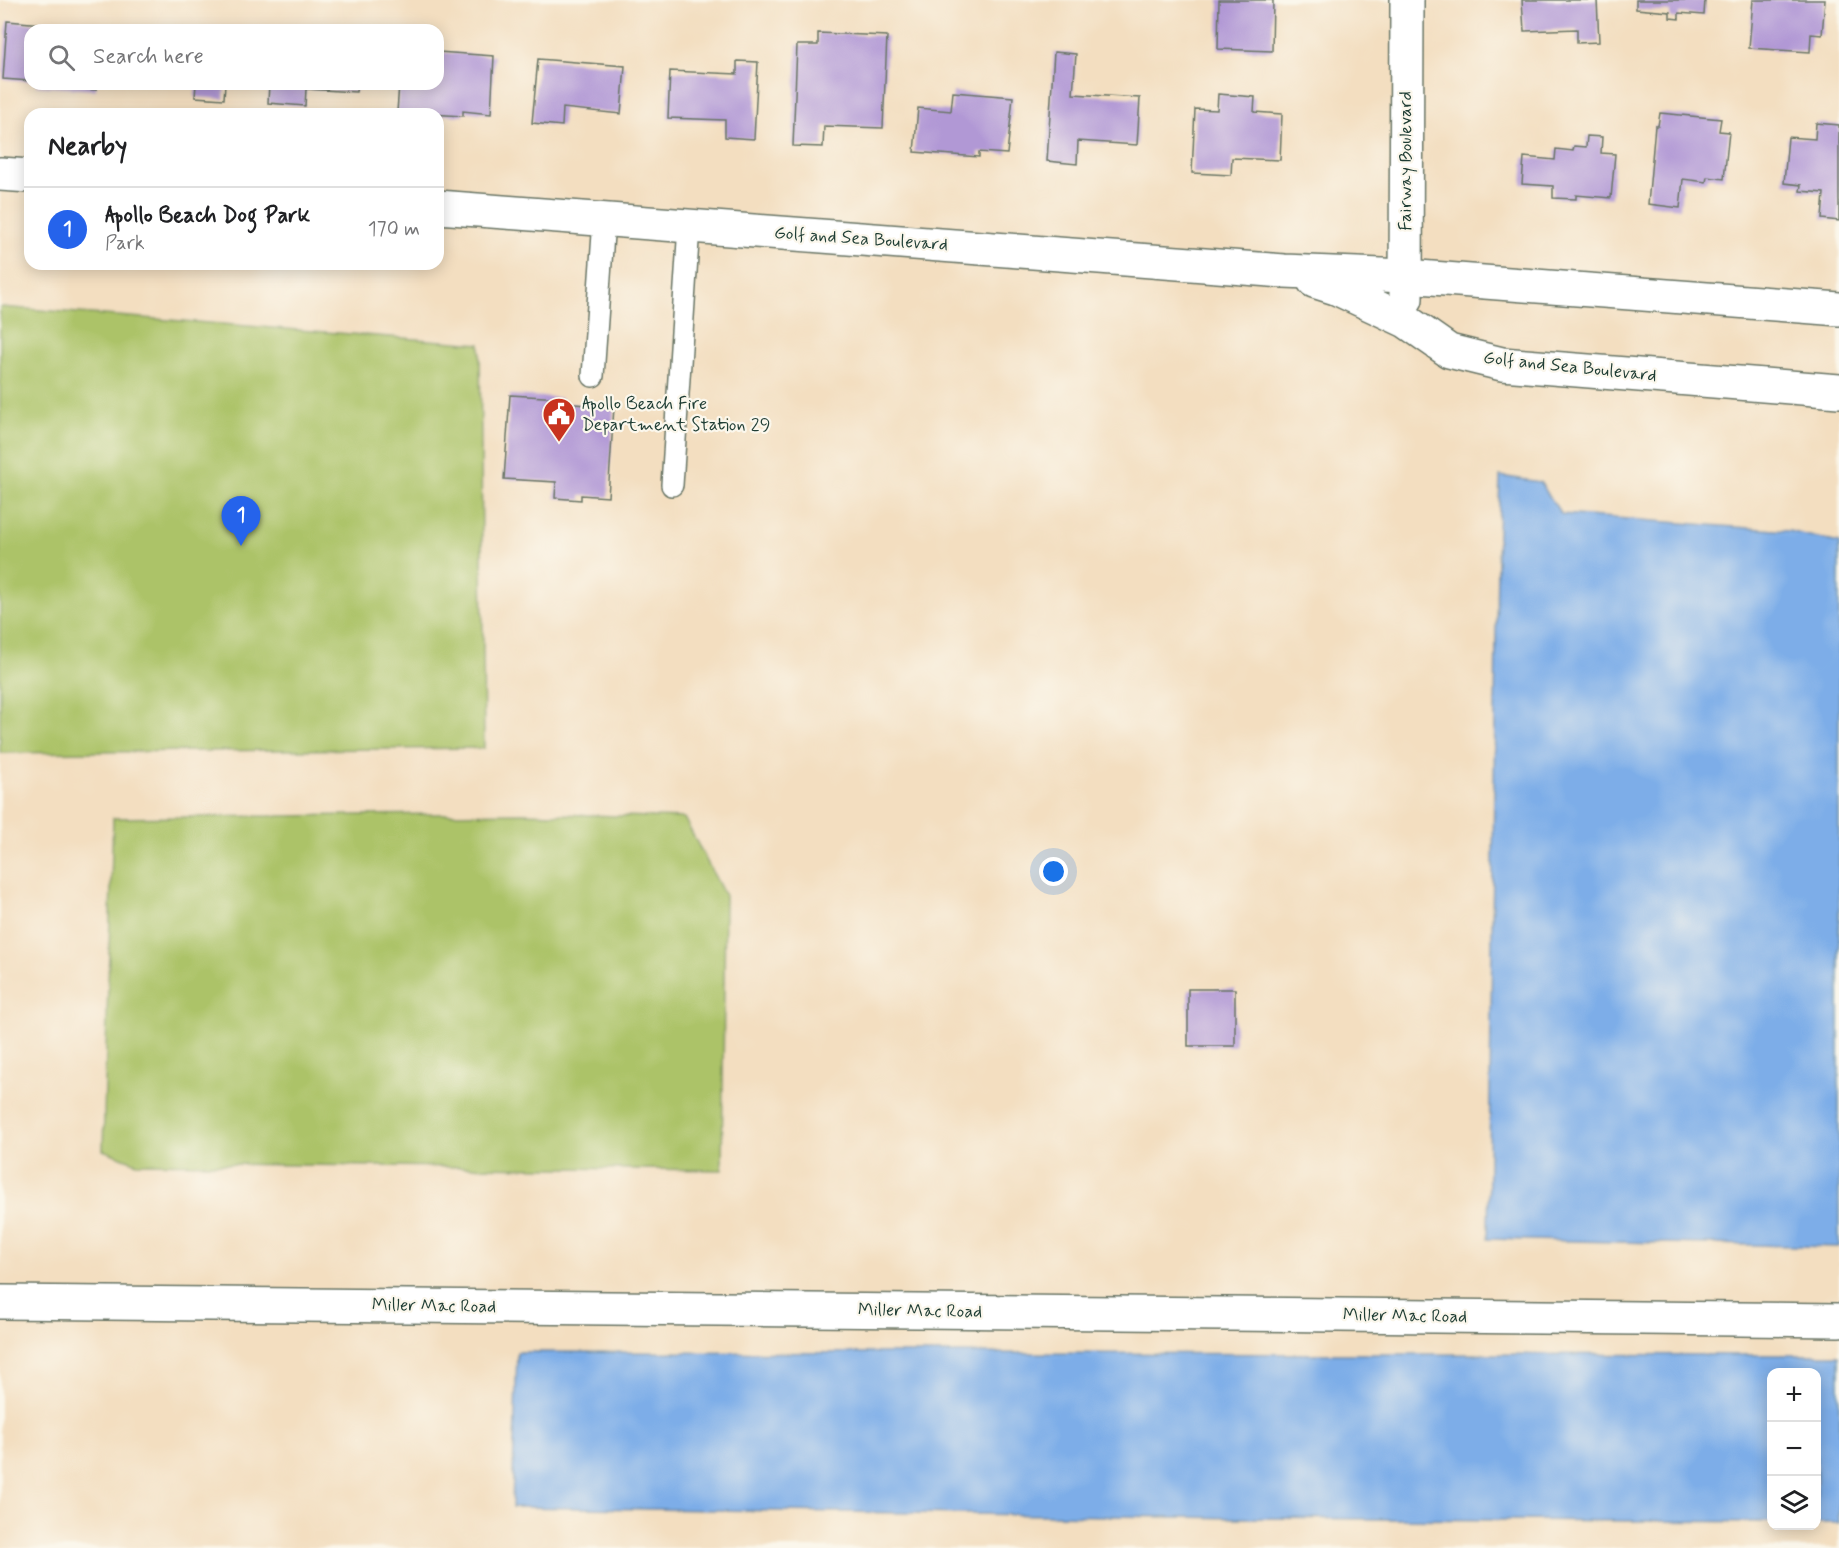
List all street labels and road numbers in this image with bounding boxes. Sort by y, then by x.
street label: Fairway Boulevard [1394,91,1418,231]
street label: Golf and Sea Boulevard [773,221,949,257]
street label: Golf and Sea Boulevard [1482,346,1658,388]
street label: Miller Mac Road [372,1293,496,1319]
street label: Miller Mac Road [858,1298,982,1324]
street label: Miller Mac Road [1343,1303,1467,1329]

